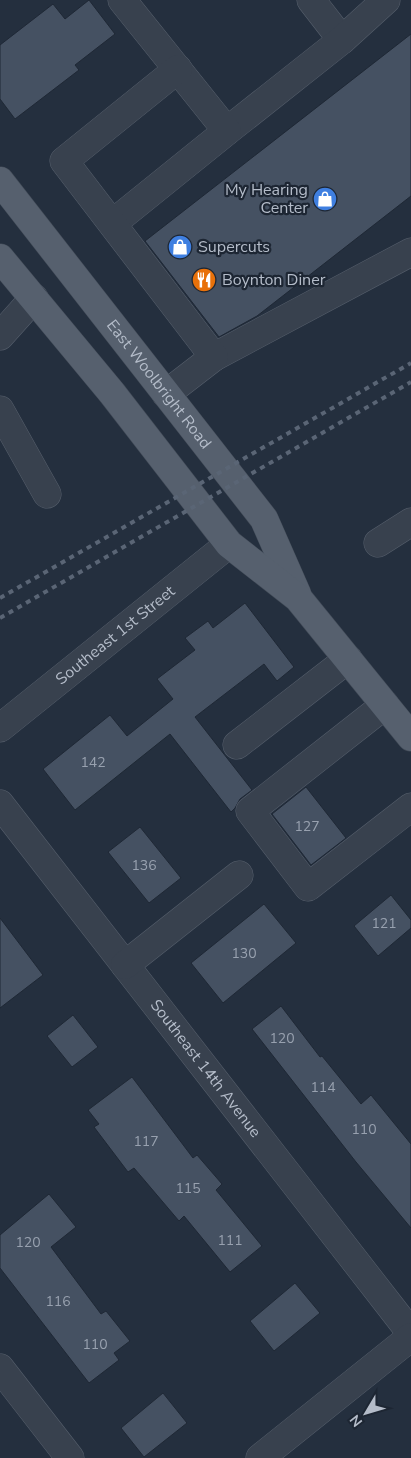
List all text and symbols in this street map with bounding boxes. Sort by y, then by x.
place label: My Hearing Center [225,179,308,219]
shop icon: My Hearing Center [312,186,338,212]
shop icon: Supercuts [167,234,193,260]
place label: Supercuts [198,236,270,258]
restaurant icon: Boynton Diner [191,267,217,293]
place label: Boynton Diner [222,269,326,291]
street label: East Woolbright Road [101,315,216,454]
street label: Southeast 1st Street [51,580,180,690]
house number: 142 [80,753,106,772]
house number: 127 [294,817,320,836]
house number: 136 [131,856,157,875]
house number: 121 [371,914,397,933]
house number: 130 [231,944,257,963]
street label: Southeast 14th Avenue [145,995,266,1142]
house number: 120 [269,1029,295,1048]
house number: 114 [310,1078,336,1097]
house number: 110 [351,1120,377,1139]
house number: 117 [133,1132,159,1151]
house number: 115 [175,1179,201,1198]
house number: 111 [217,1231,243,1250]
house number: 120 [15,1233,41,1252]
house number: 116 [45,1292,71,1311]
house number: 110 [82,1335,108,1354]
north arrow [341,1388,391,1438]
text: N [345,1411,367,1431]

